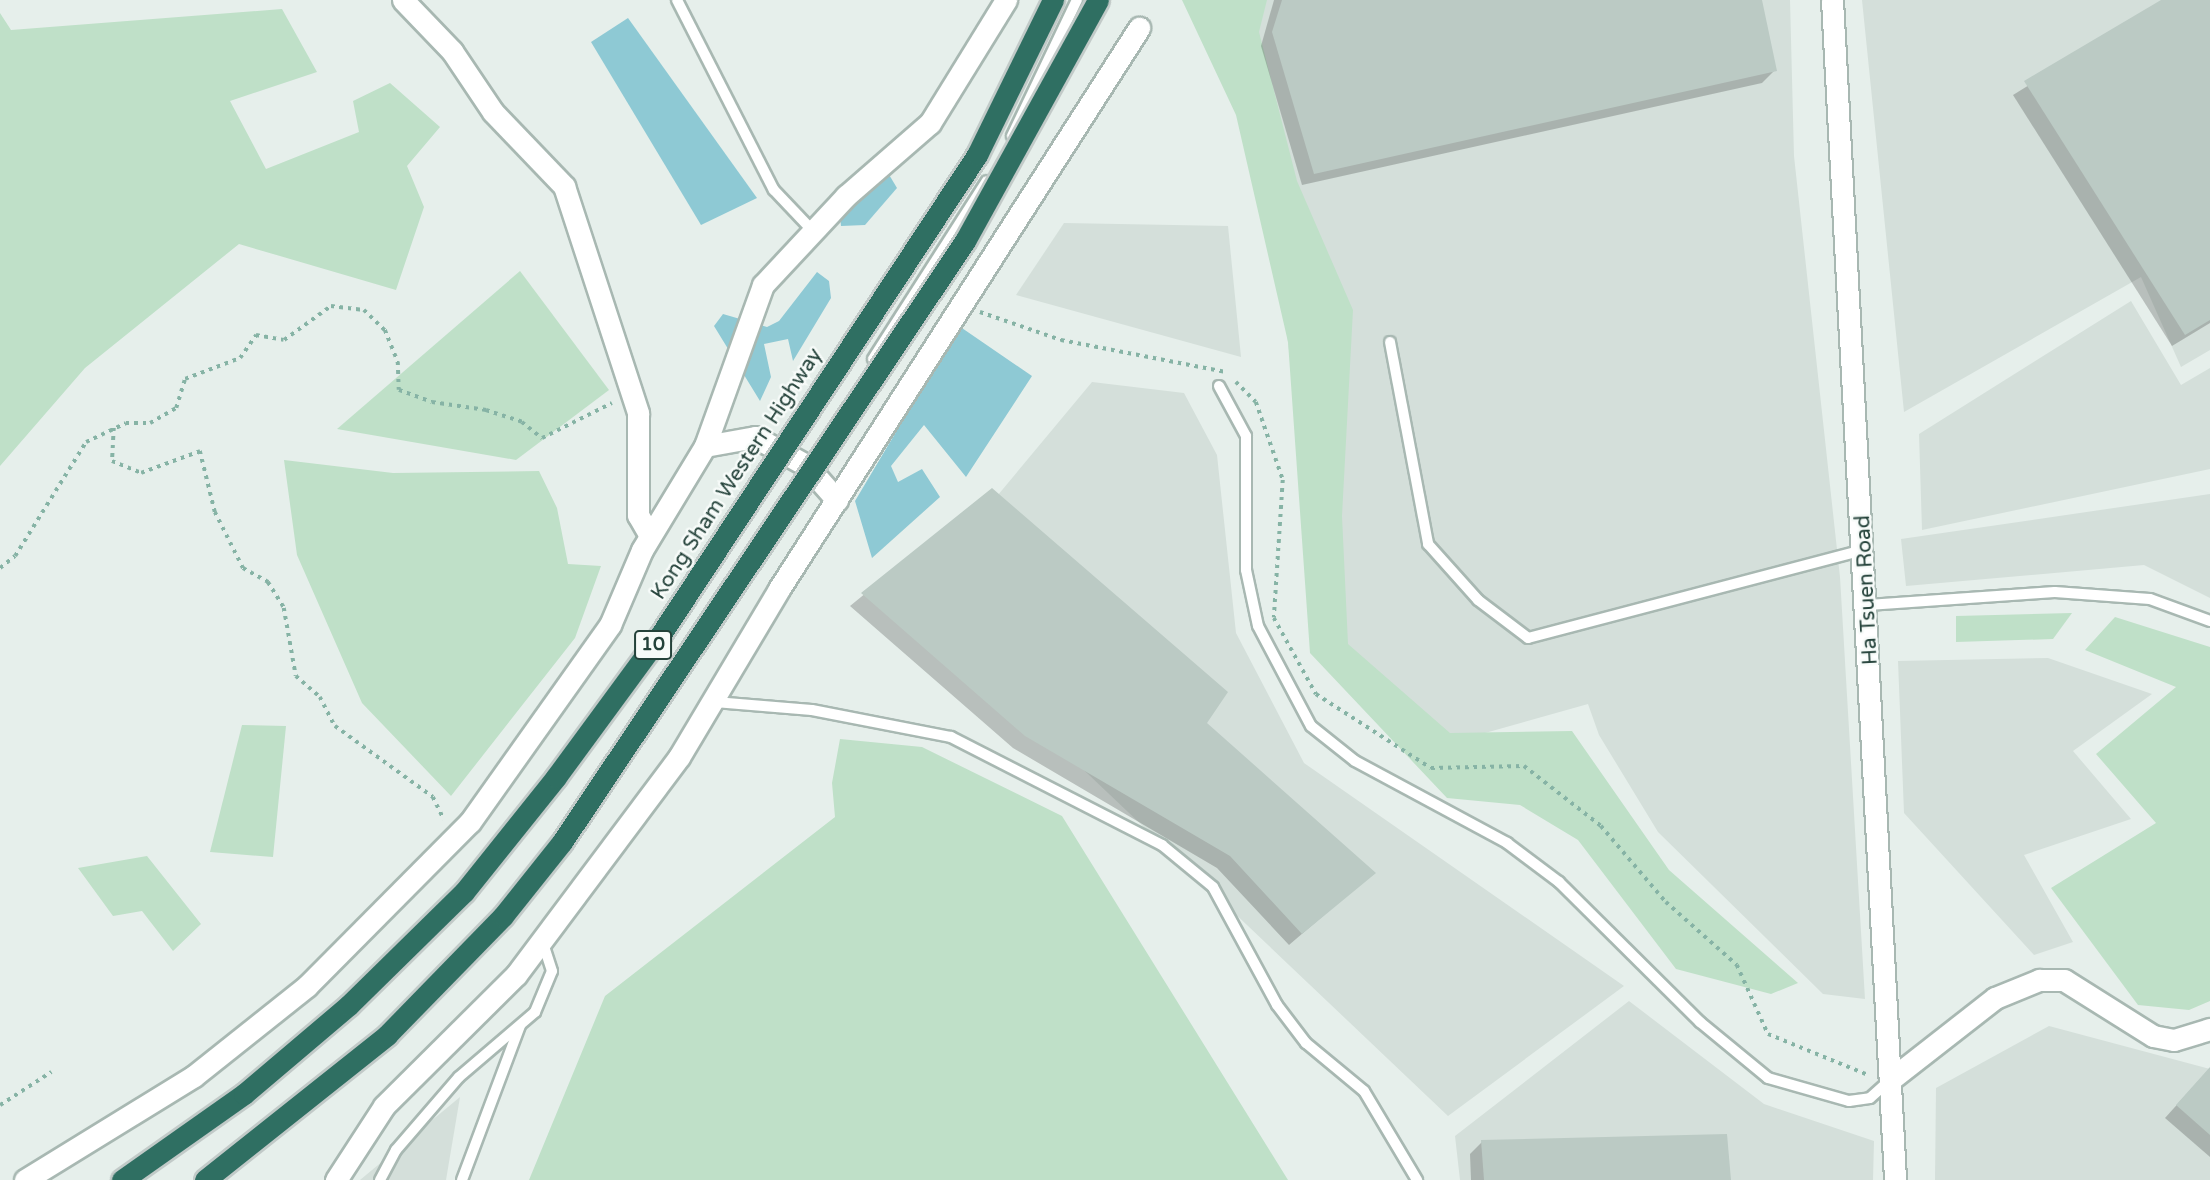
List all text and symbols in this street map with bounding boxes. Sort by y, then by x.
street label: Kong Sham Western Highway [646,344,828,604]
street label: Ha Tsuen Road [1850,514,1884,666]
road number: 10 [634,630,672,660]

